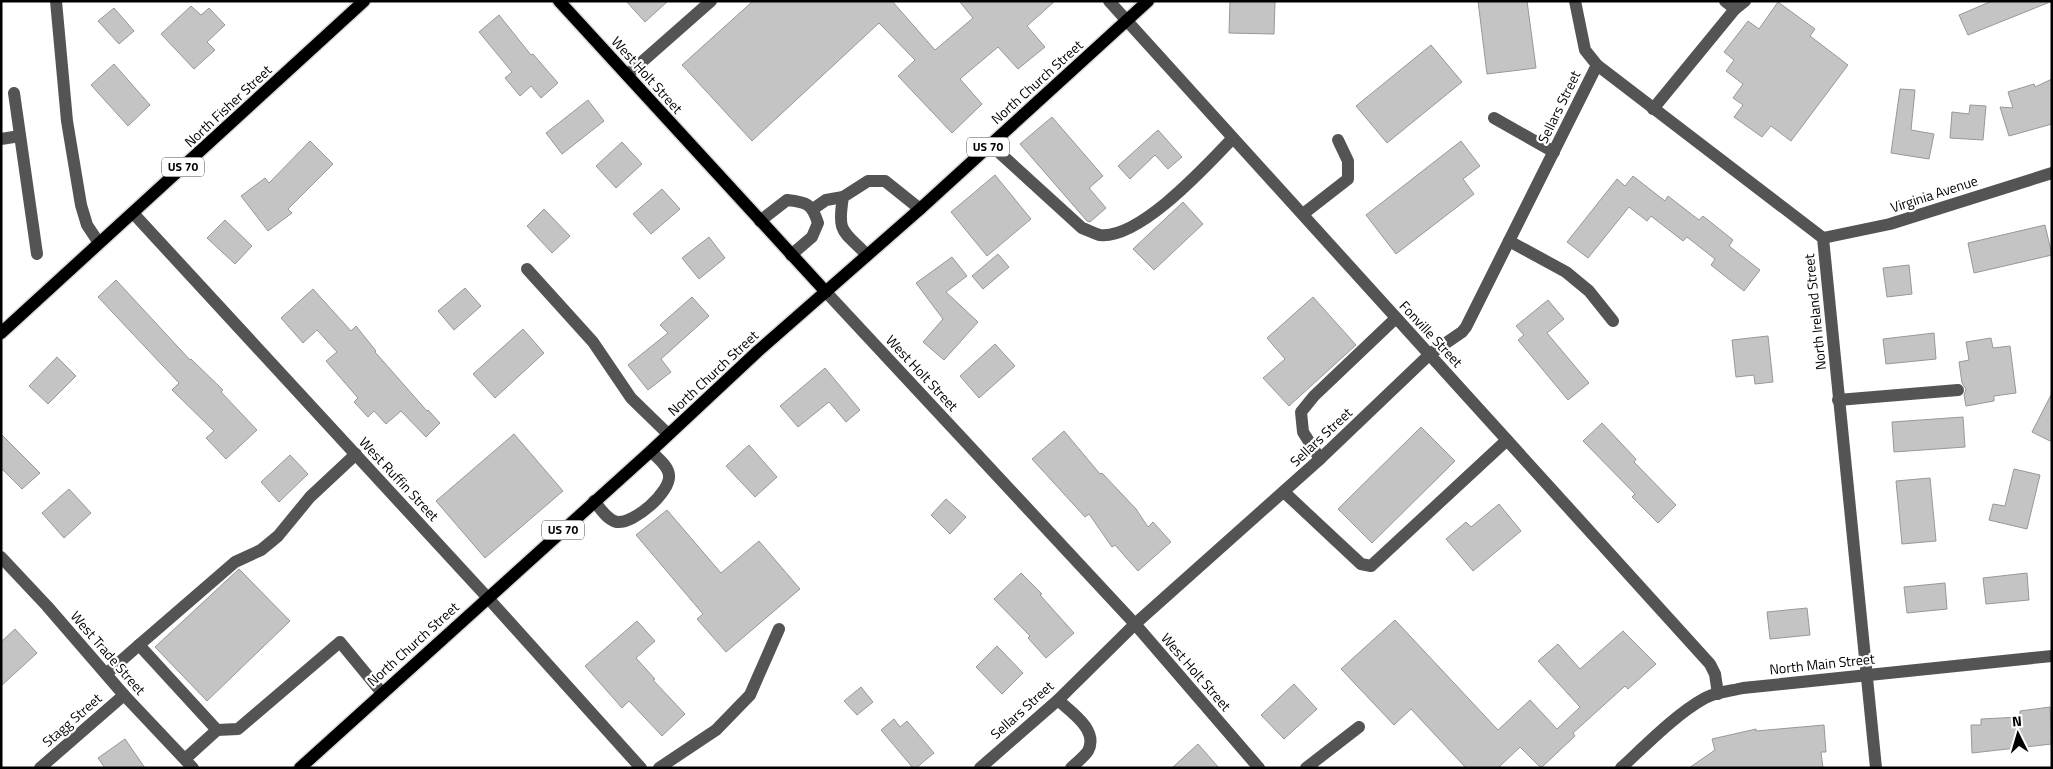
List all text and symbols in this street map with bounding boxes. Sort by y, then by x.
street label: West Holt Street [607,31,688,118]
street label: North Church Street [986,35,1087,129]
street label: North Fisher Street [179,59,276,152]
street label: Sellars Street [1532,67,1585,147]
road number: US 70 [967,138,1009,156]
road number: US 70 [162,158,204,176]
street label: Virginia Avenue [1887,170,1980,218]
street label: North Ireland Street [1798,253,1831,371]
street label: Fonville Street [1395,296,1468,372]
street label: North Church Street [663,325,763,420]
street label: West Holt Street [881,330,963,416]
street label: Sellars Street [1285,402,1357,471]
street label: West Ruffin Street [355,432,444,526]
road number: US 70 [542,520,584,540]
street label: North Church Street [362,597,463,691]
street label: West Trade Street [66,606,151,699]
street label: West Holt Street [1156,628,1236,716]
street label: North Main Street [1768,648,1876,679]
street label: Sellars Street [985,675,1058,744]
street label: Stagg Street [37,688,106,751]
north arrow [1993,709,2043,759]
text: N [2011,710,2023,731]

